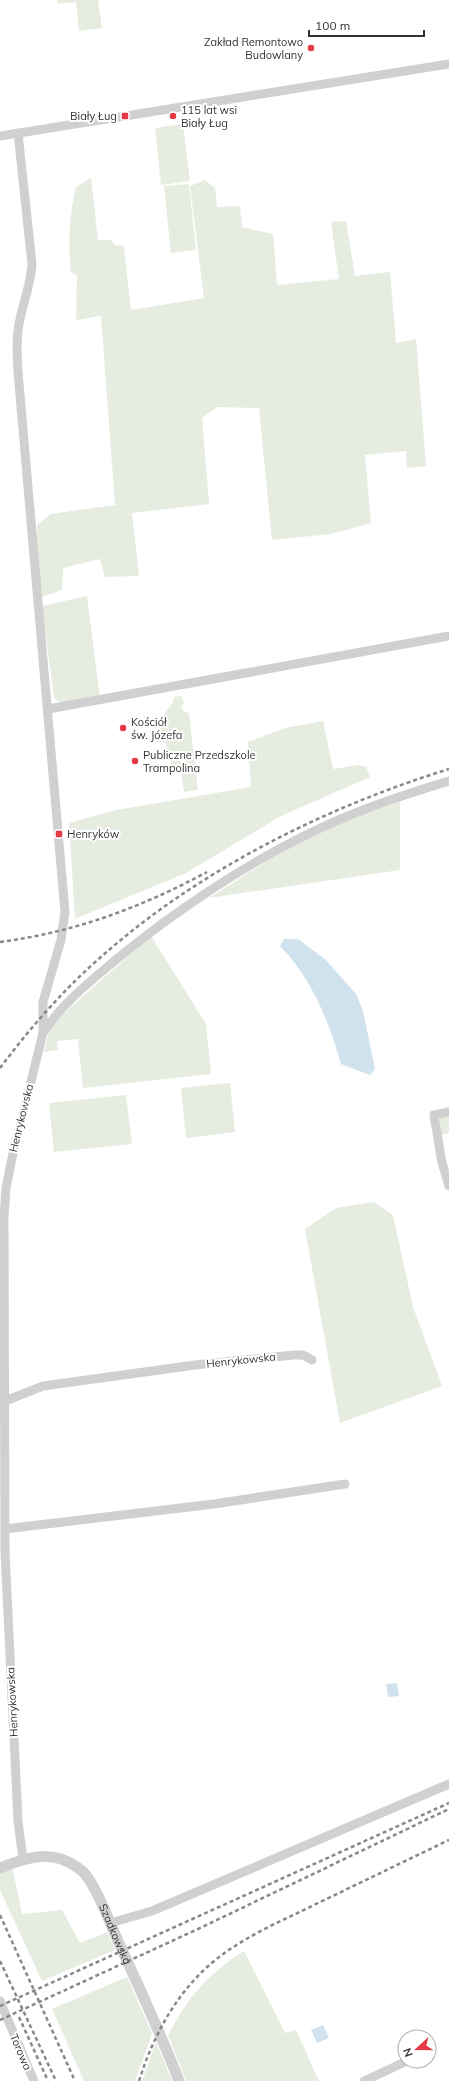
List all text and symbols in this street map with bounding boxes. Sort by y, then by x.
scale bar [309,12,424,38]
text: 100 m [315,18,350,33]
place label: Zakład Remontowo Budowlany [204,35,303,62]
marker: Zakład Remontowo Budowlany [306,43,316,53]
place label: 115 lat wsi Biały Ług [181,103,237,130]
place label: Biały Ług [70,109,117,123]
marker: Biały Ług [120,111,130,121]
marker: 115 lat wsi Biały Ług [168,111,178,121]
place label: Kościół św. Józefa [131,715,182,742]
marker: Kościół św. Józefa [118,723,128,733]
place label: Publiczne Przedszkole Trampolina [143,748,256,775]
marker: Publiczne Przedszkole Trampolina [130,756,140,766]
place label: Henryków [67,827,120,841]
marker: Henryków [54,829,64,839]
street label: Henrykowska [6,1082,36,1154]
street label: Henrykowska [206,1349,276,1371]
street label: Henrykowska [3,1667,21,1737]
street label: Szadkowska [96,1902,135,1966]
north arrow [397,2029,437,2069]
street label: Torowa [7,2032,35,2072]
text: N [400,2046,416,2059]

